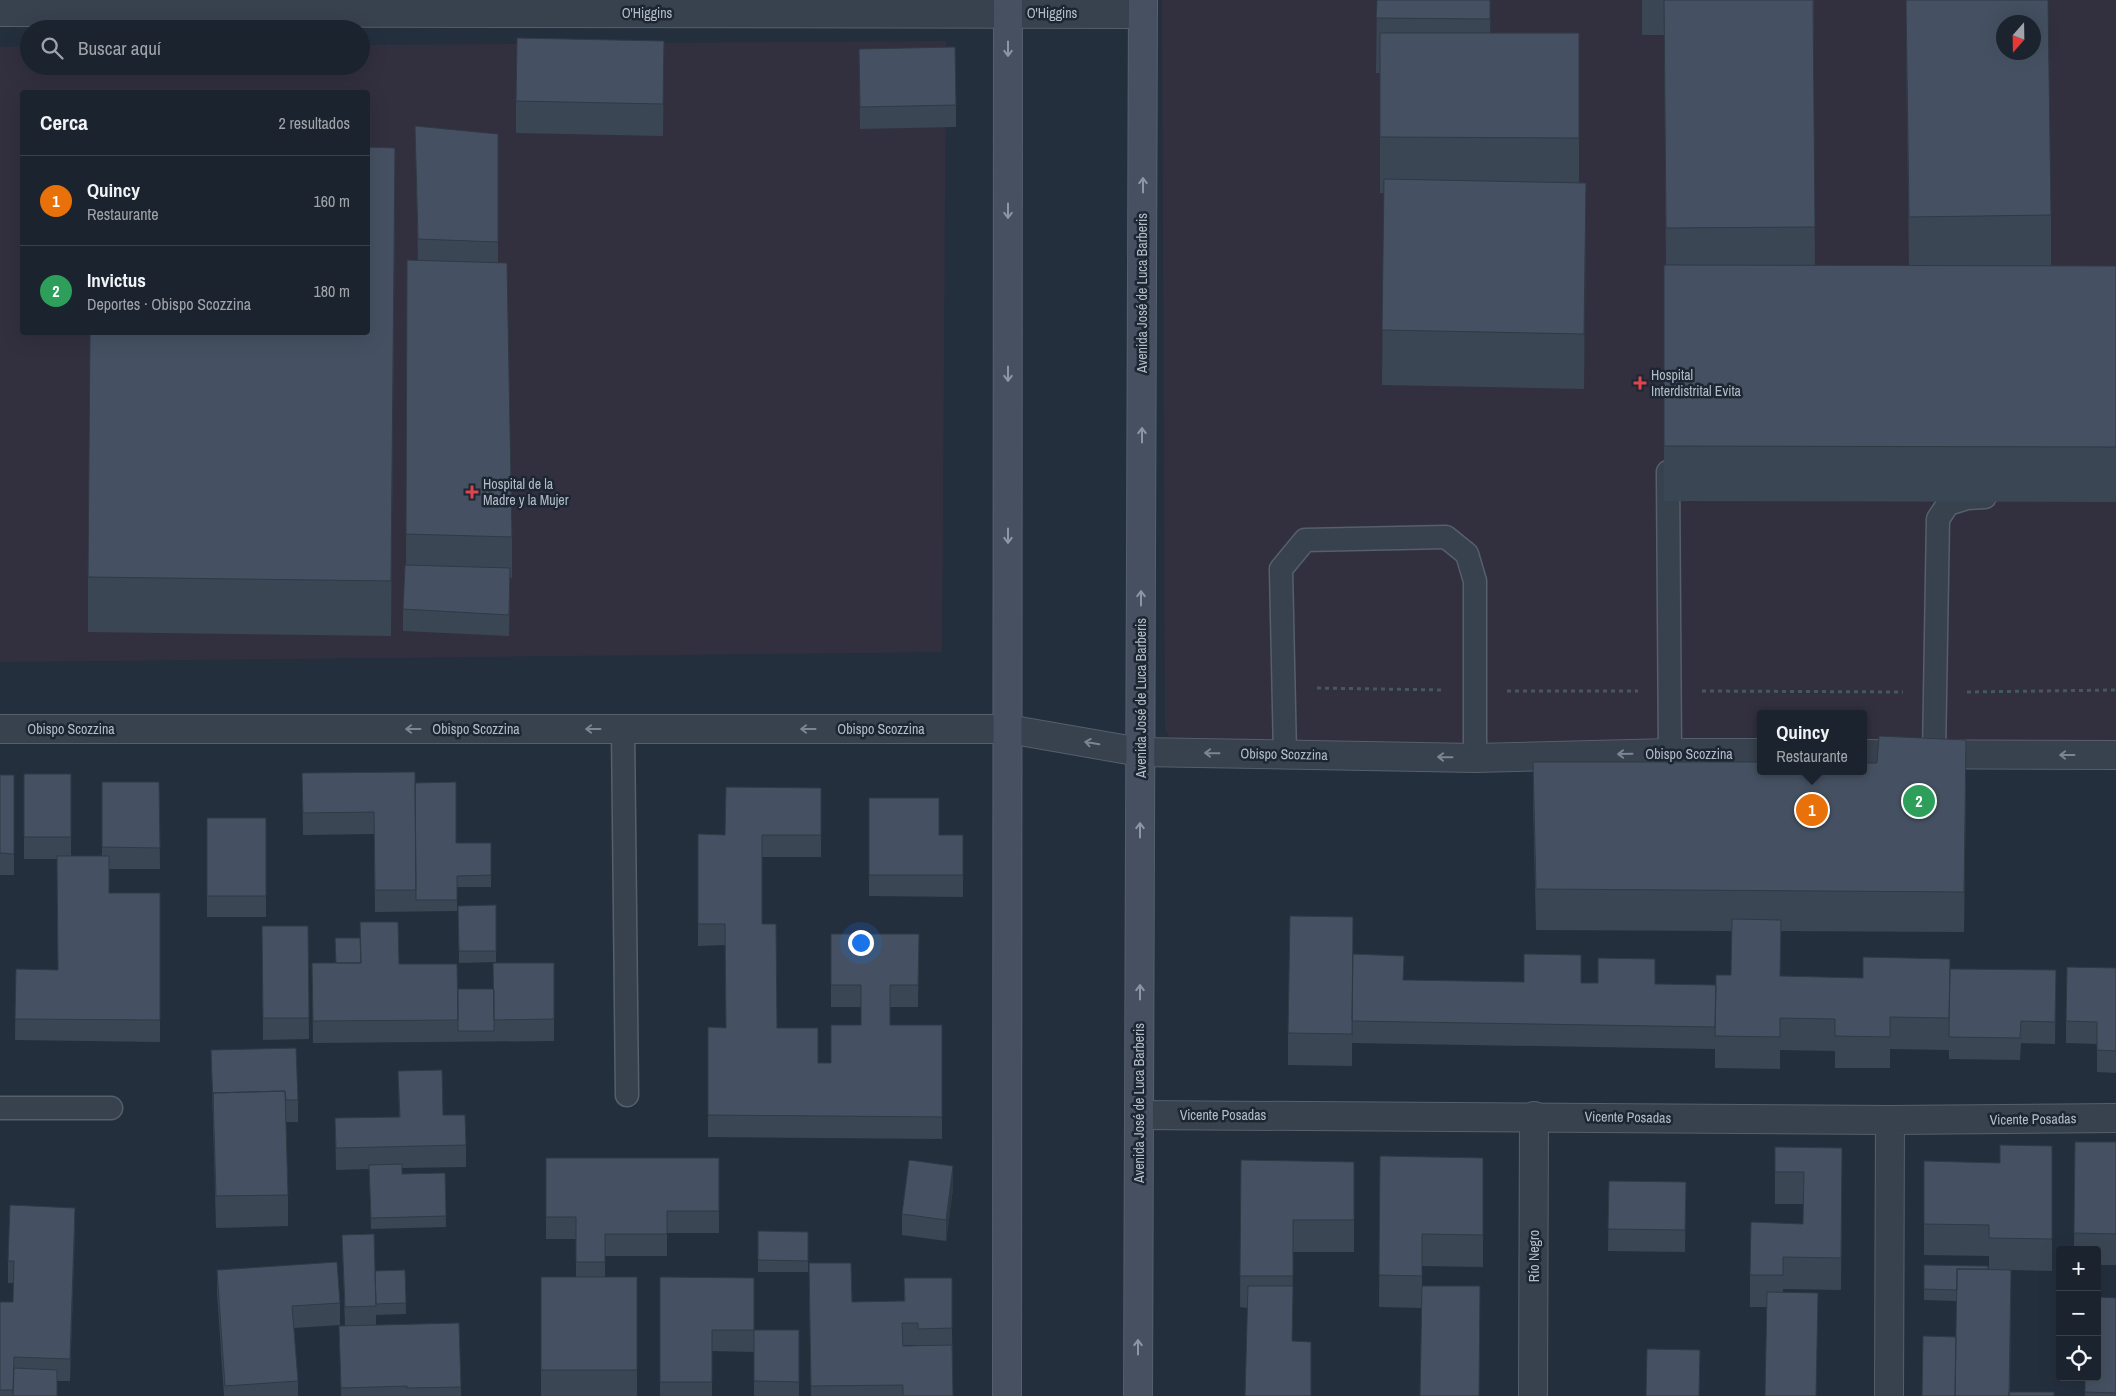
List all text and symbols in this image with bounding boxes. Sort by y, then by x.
street label: O'Higgins [622,4,673,22]
street label: O'Higgins [1027,4,1078,22]
north arrow [1996,15,2041,60]
search box [20,20,370,75]
icon: search [38,34,66,62]
text: Buscar aquí [78,35,161,61]
one-way arrow [1003,40,1013,56]
text: Cerca [40,108,88,137]
text: 2 resultados [279,112,350,134]
text: Quincy [87,177,140,203]
one-way arrow [1138,178,1148,194]
text: 1 [52,190,60,212]
text: 160 m [314,190,350,212]
one-way arrow [1003,202,1013,219]
text: Restaurante [87,203,158,225]
street label: Avenida José de Luca Barberis [1133,213,1151,374]
text: Invictus [87,267,146,293]
text: 2 [52,280,60,302]
text: 180 m [314,280,350,302]
text: Deportes · Obispo Scozzina [87,293,251,315]
one-way arrow [1003,365,1013,381]
place label: Hospital Interdistrital Evita [1651,366,1742,400]
marker: Hospital Interdistrital Evita [1633,376,1647,390]
one-way arrow [1137,428,1147,444]
place label: Hospital de la Madre y la Mujer [483,475,569,509]
marker: Hospital de la Madre y la Mujer [465,485,479,499]
one-way arrow [1003,528,1013,544]
one-way arrow [1136,590,1146,606]
street label: Avenida José de Luca Barberis [1132,618,1150,779]
popup [1757,710,1867,775]
text: Quincy [1776,719,1829,745]
street label: Obispo Scozzina [27,720,115,738]
street label: Obispo Scozzina [432,720,520,738]
street label: Obispo Scozzina [837,720,925,738]
one-way arrow [406,724,422,734]
one-way arrow [586,724,602,734]
one-way arrow [801,724,817,734]
one-way arrow [1085,738,1101,748]
street label: Obispo Scozzina [1240,744,1328,764]
street label: Obispo Scozzina [1645,745,1733,763]
text: Restaurante [1776,745,1848,767]
one-way arrow [1204,748,1220,758]
one-way arrow [1617,749,1633,759]
one-way arrow [2060,750,2076,760]
one-way arrow [1437,753,1453,762]
pin: 2 [1903,782,1935,820]
pin: 1 [1796,791,1828,829]
one-way arrow [1135,822,1145,838]
your location [848,930,874,956]
one-way arrow [1135,985,1145,1001]
street label: Avenida José de Luca Barberis [1130,1023,1148,1184]
street label: Vicente Posadas [1180,1106,1267,1124]
street label: Vicente Posadas [1585,1107,1672,1127]
street label: Vicente Posadas [1990,1109,2077,1129]
street label: Río Negro [1525,1230,1543,1282]
map controls [2056,1246,2101,1381]
button: + [2056,1246,2101,1291]
button: − [2056,1291,2101,1336]
button: locate [2056,1336,2101,1381]
one-way arrow [1133,1340,1143,1356]

